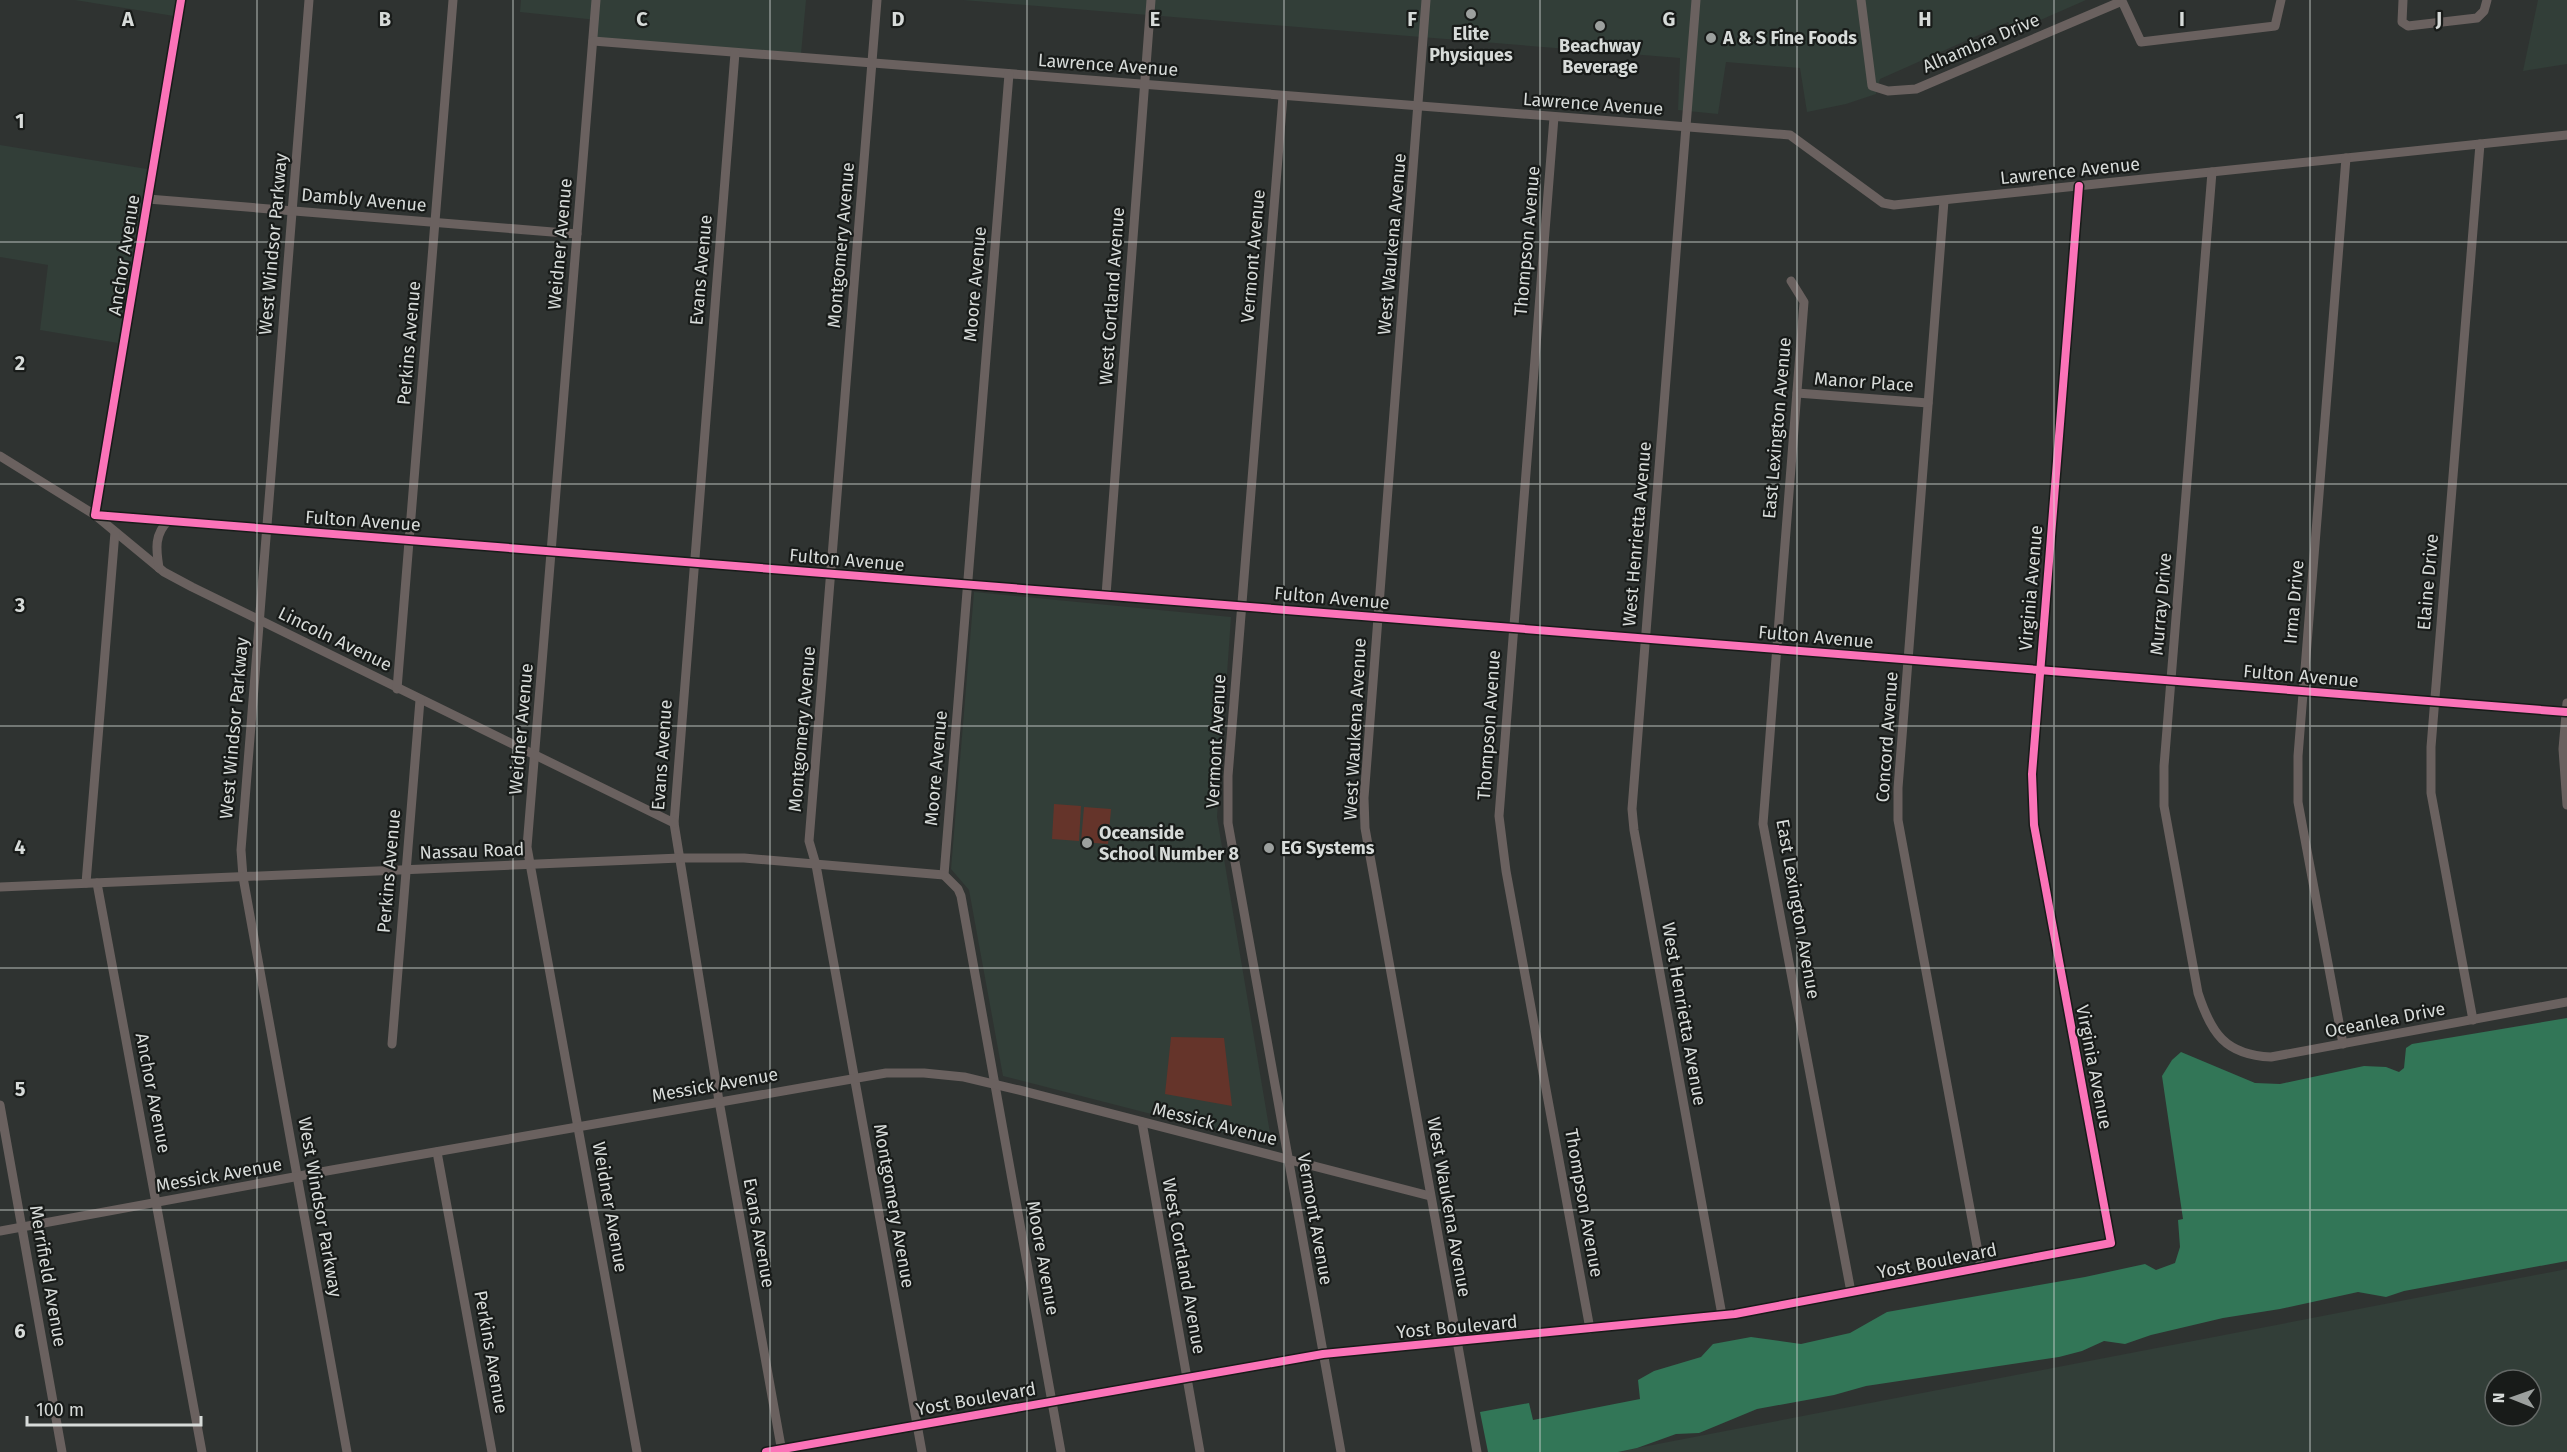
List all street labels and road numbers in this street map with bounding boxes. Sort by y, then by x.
street label: Alhambra Drive [1919,8,2043,78]
street label: Lawrence Avenue [1037,49,1179,81]
street label: Lawrence Avenue [1522,88,1664,120]
street label: West Windsor Parkway [254,152,292,336]
street label: West Waukena Avenue [1373,152,1411,336]
street label: Lawrence Avenue [1999,153,2141,189]
street label: Montgomery Avenue [823,161,859,329]
street label: Thompson Avenue [1509,165,1545,317]
street label: Weidner Avenue [543,177,577,311]
street label: Dambly Avenue [300,184,428,216]
street label: Vermont Avenue [1236,188,1270,324]
street label: Anchor Avenue [104,193,144,317]
street label: West Cortland Avenue [1095,206,1129,386]
street label: Evans Avenue [685,214,717,326]
street label: Moore Avenue [959,225,991,343]
street label: Perkins Avenue [393,280,425,406]
street label: East Lexington Avenue [1758,336,1796,520]
street label: Manor Place [1813,368,1915,396]
street label: West Henrietta Avenue [1618,441,1656,627]
street label: Fulton Avenue [305,506,421,536]
street label: Virginia Avenue [2015,524,2047,652]
street label: Elaine Drive [2413,533,2443,631]
street label: Fulton Avenue [788,544,906,576]
street label: Murray Drive [2146,552,2176,656]
street label: Irma Drive [2279,559,2309,645]
street label: Fulton Avenue [1273,582,1391,614]
street label: Lincoln Avenue [275,602,395,676]
street label: Fulton Avenue [1757,621,1875,653]
street label: West Windsor Parkway [215,636,253,820]
street label: West Waukena Avenue [1339,637,1371,821]
street label: Montgomery Avenue [784,645,820,813]
street label: Thompson Avenue [1473,649,1505,801]
street label: Fulton Avenue [2242,660,2360,692]
street label: Weidner Avenue [504,662,538,796]
street label: Concord Avenue [1871,671,1903,803]
street label: Vermont Avenue [1202,674,1230,808]
street label: Evans Avenue [647,699,677,811]
street label: Moore Avenue [920,709,952,827]
street label: Perkins Avenue [373,808,405,934]
street label: East Lexington Avenue [1771,817,1825,1001]
street label: Nassau Road [419,838,525,864]
street label: West Henrietta Avenue [1657,921,1711,1107]
street label: Oceanlea Drive [2323,998,2447,1042]
street label: Virginia Avenue [2071,1003,2117,1131]
street label: Anchor Avenue [131,1031,175,1155]
street label: Messick Avenue [650,1063,780,1107]
street label: Messick Avenue [1150,1098,1280,1150]
street label: West Windsor Parkway [293,1115,347,1299]
street label: West Waukena Avenue [1422,1115,1476,1299]
street label: Montgomery Avenue [869,1122,919,1290]
street label: Thompson Avenue [1560,1127,1608,1279]
street label: Weidner Avenue [588,1140,632,1274]
street label: Vermont Avenue [1293,1151,1337,1287]
street label: Messick Avenue [154,1153,284,1197]
street label: Evans Avenue [739,1176,779,1290]
street label: West Cortland Avenue [1158,1176,1210,1356]
street label: Moore Avenue [1022,1199,1064,1317]
street label: Merrifield Avenue [25,1203,71,1349]
street label: Yost Boulevard [1875,1239,1999,1283]
street label: Perkins Avenue [469,1289,513,1415]
street label: Yost Boulevard [1396,1311,1518,1343]
street label: Yost Boulevard [914,1378,1038,1420]

